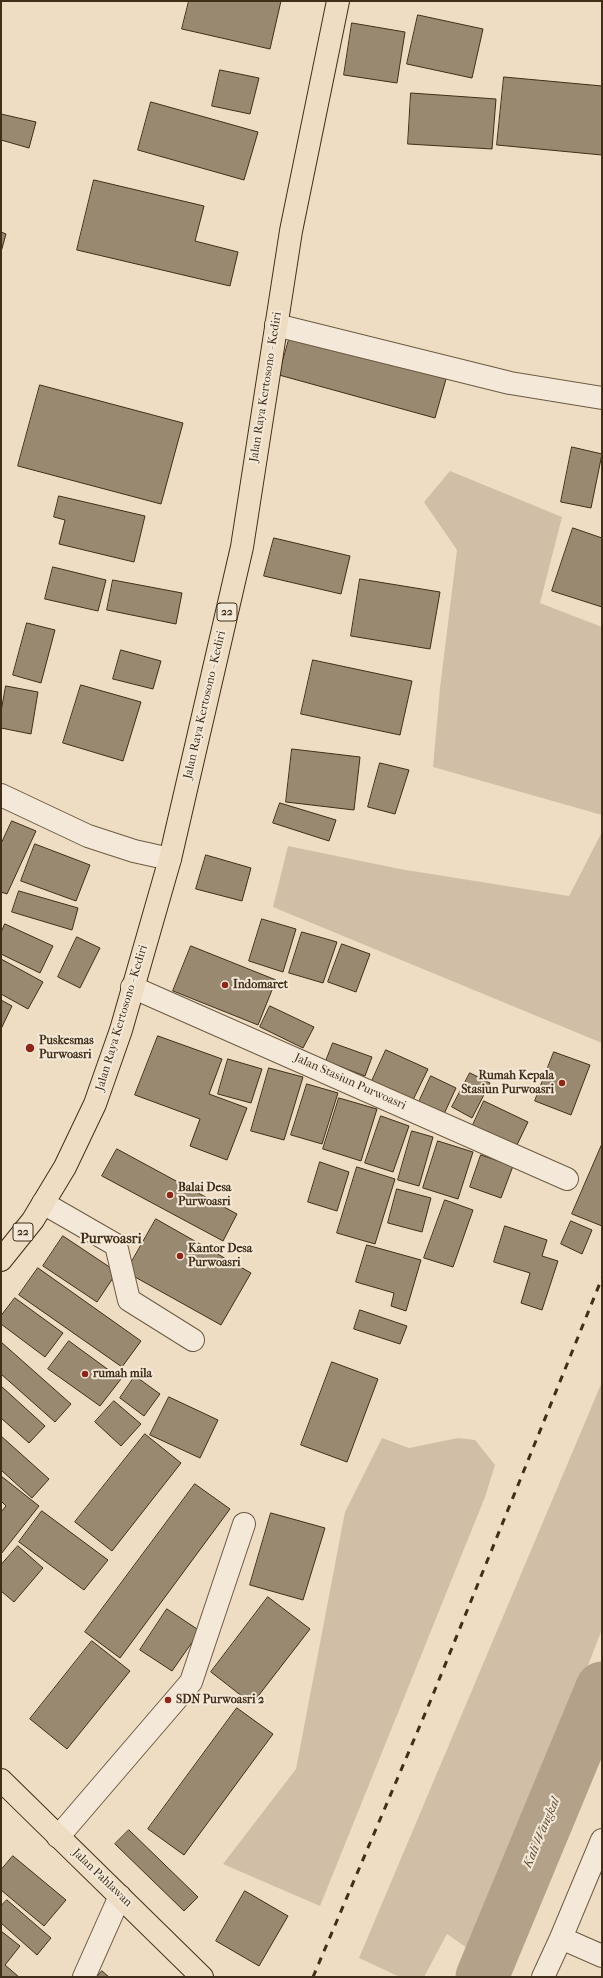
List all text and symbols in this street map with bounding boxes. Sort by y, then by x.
street label: Jalan Raya Kertosono - Kediri [247,311,285,463]
road number: 22 [217,603,237,621]
street label: Jalan Raya Kertosono - Kediri [181,629,229,781]
street label: Jalan Raya Kertosono - Kediri [93,943,151,1093]
place label: Indomaret [233,978,288,992]
marker: Indomaret [220,980,230,990]
place label: Puskesmas Purwoasri [39,1034,94,1062]
marker: Puskesmas Purwoasri [24,1042,36,1054]
street label: Jalan Stasiun Purwoasri [292,1051,408,1113]
place label: Rumah Kepala Stasiun Purwoasri [461,1069,554,1097]
marker: Rumah Kepala Stasiun Purwoasri [557,1078,567,1088]
place label: Balai Desa Purwoasri [178,1181,231,1209]
marker: Balai Desa Purwoasri [165,1190,175,1200]
road number: 22 [13,1223,33,1241]
district label: Purwoasri [80,1232,142,1248]
place label: Kantor Desa Purwoasri [188,1242,252,1270]
marker: Kantor Desa Purwoasri [175,1251,185,1261]
place label: rumah mila [93,1367,152,1381]
marker: rumah mila [80,1369,90,1379]
place label: SDN Purwoasri 2 [176,1693,264,1707]
marker: SDN Purwoasri 2 [163,1695,173,1705]
water label: Kali Wangkal [520,1796,564,1870]
street label: Jalan Pahlawan [69,1846,135,1910]

